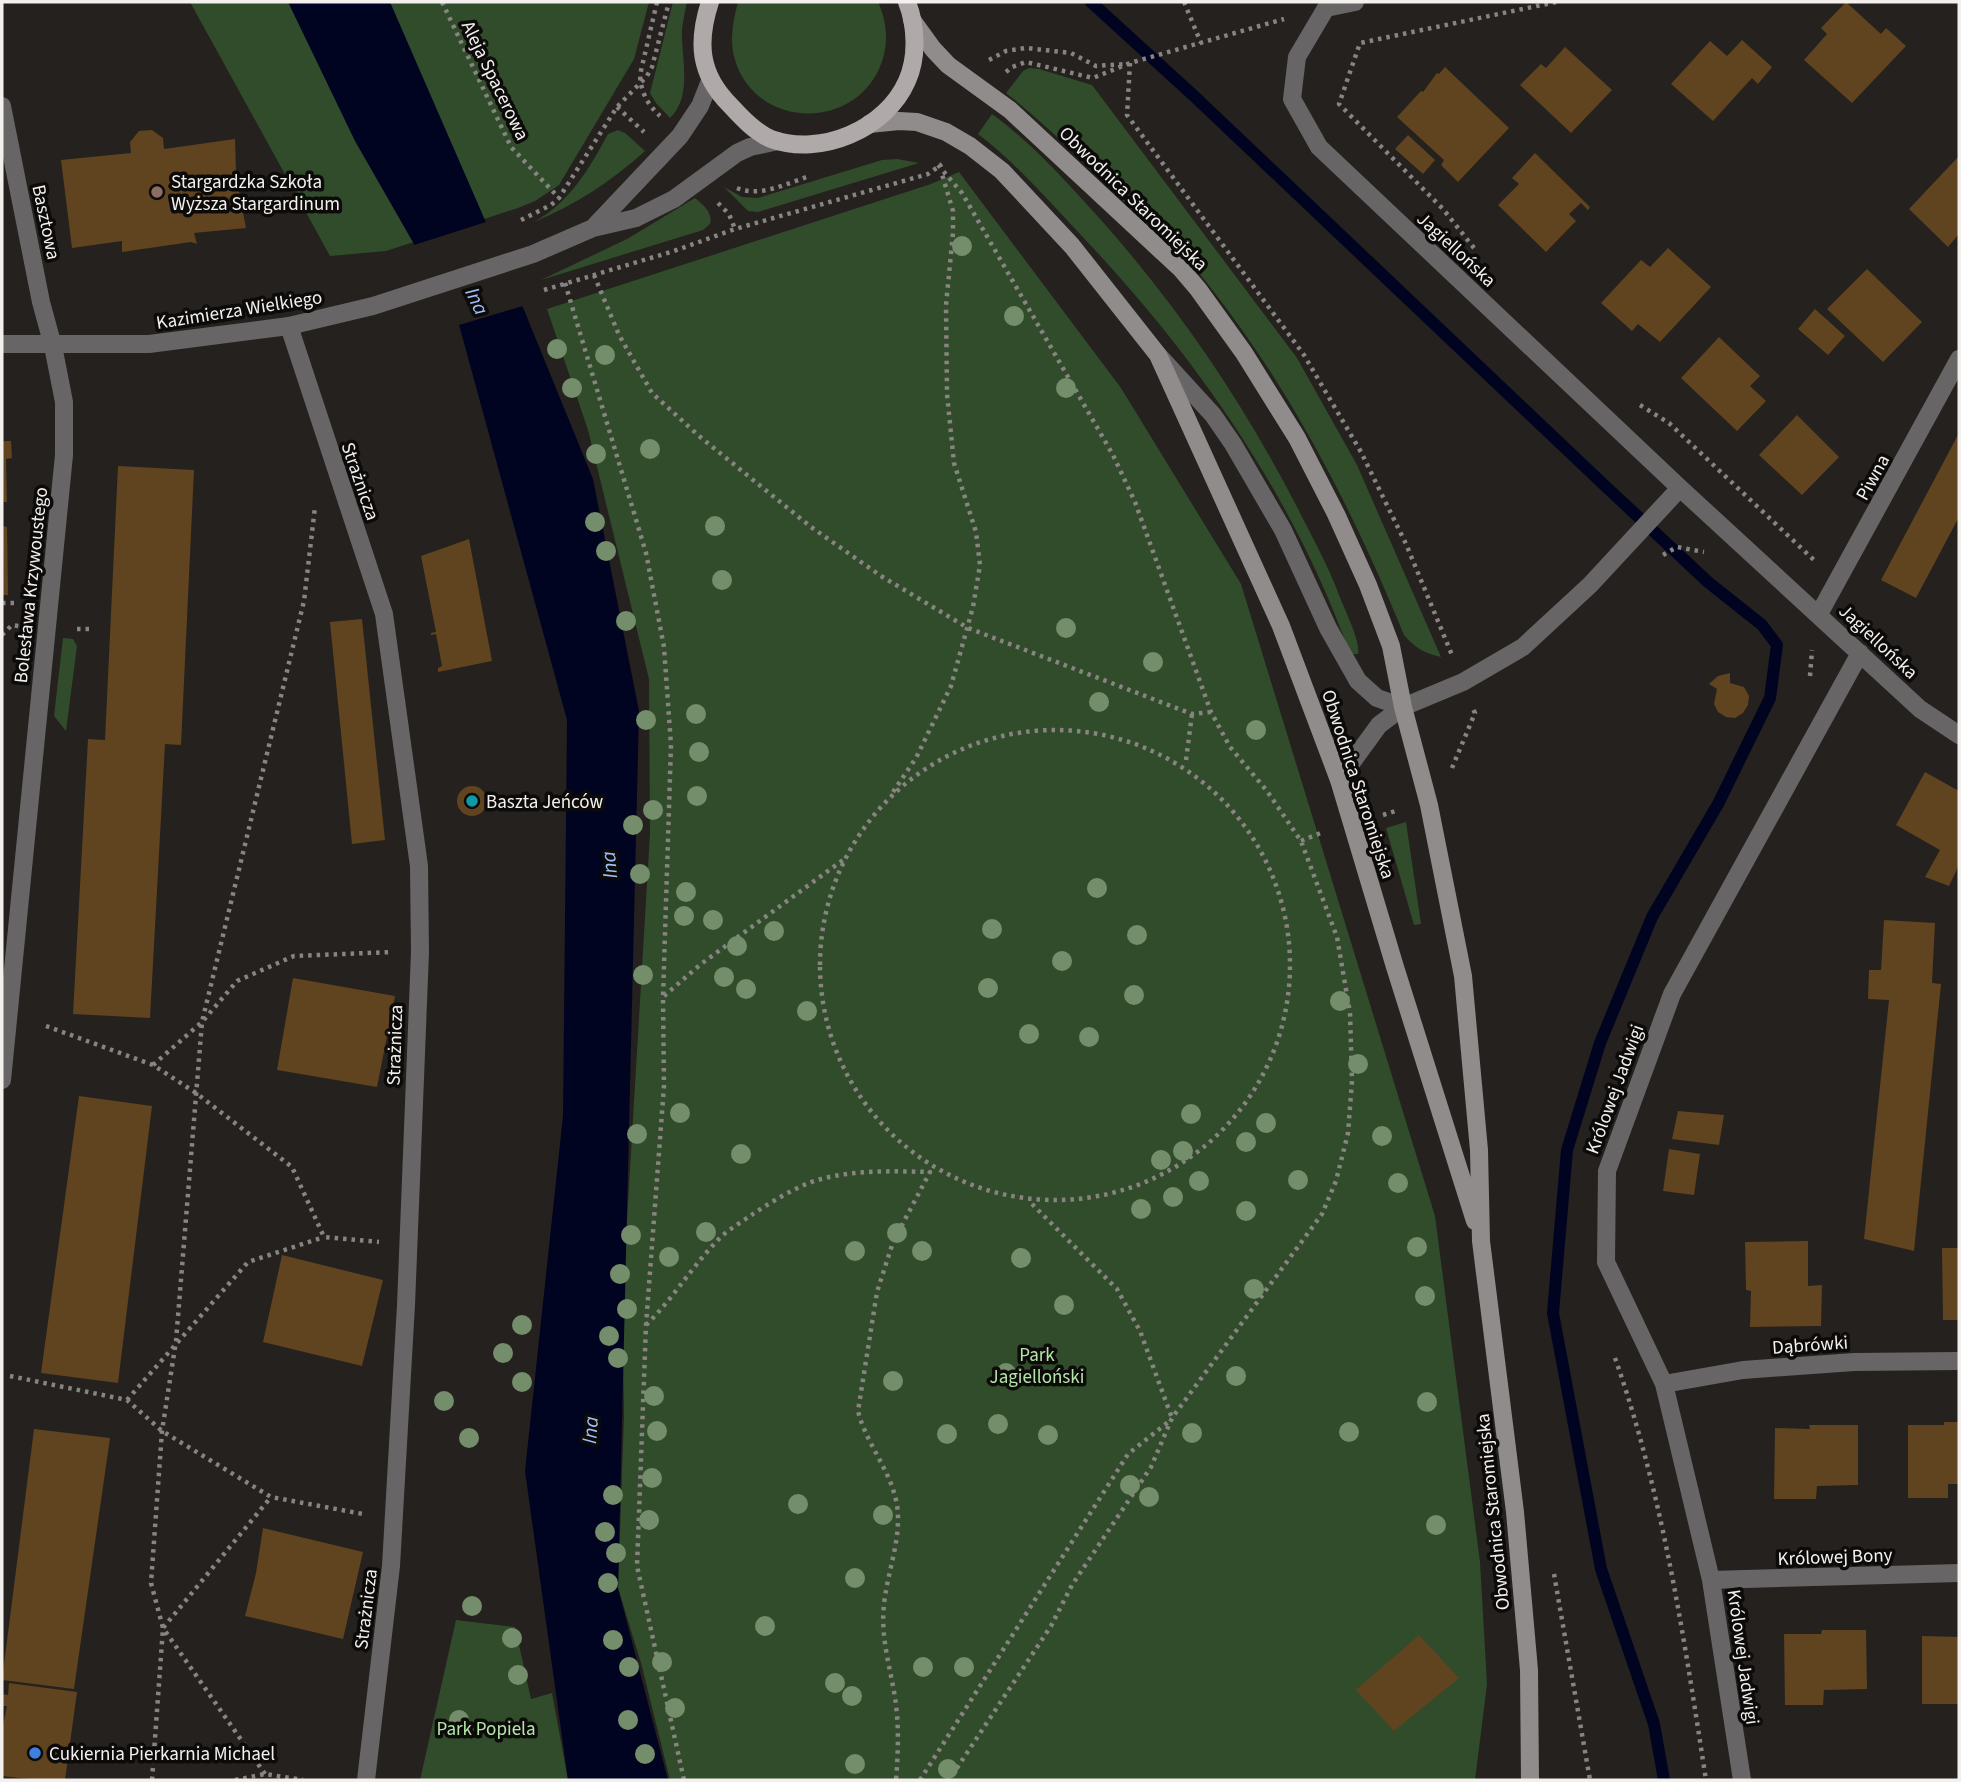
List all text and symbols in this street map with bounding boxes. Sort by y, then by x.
street label: Aleja Spacerowa [454,16,535,145]
street label: Obwodnica Staromiejska [1052,121,1213,277]
place label: Stargardzka Szkoła Wyższa Stargardinum [171,169,340,218]
street label: Basztowa [24,182,67,262]
marker: Stargardzka Szkoła Wyższa Stargardinum [149,184,165,200]
street label: Jagiellońska [1410,206,1502,294]
water label: Ina [458,282,496,320]
street label: Kazimierza Wielkiego [154,284,324,337]
street label: Strażnicza [334,439,386,524]
street label: Piwna [1850,450,1897,506]
street label: Bolesława Krzywoustego [8,486,55,685]
street label: Jagiellońska [1832,598,1924,686]
street label: Obwodnica Staromiejska [1314,686,1401,883]
place label: Baszta Jeńców [486,789,604,816]
marker: Baszta Jeńców [464,793,480,809]
water label: Ina [593,850,625,880]
street label: Strażnicza [381,1004,410,1086]
street label: Królowej Jadwigi [1579,1021,1651,1158]
street label: Dąbrówki [1771,1329,1849,1362]
park label: Park Jagielloński [990,1342,1084,1391]
street label: Obwodnica Staromiejska [1470,1412,1517,1612]
water label: Ina [574,1415,606,1445]
street label: Królowej Bony [1777,1542,1893,1573]
street label: Strażnicza [348,1567,385,1651]
street label: Królowej Jadwigi [1720,1588,1765,1726]
park label: Park Popiela [437,1716,535,1743]
place label: Cukiernia Pierkarnia Michael [49,1741,275,1768]
marker: Cukiernia Pierkarnia Michael [27,1745,43,1761]

